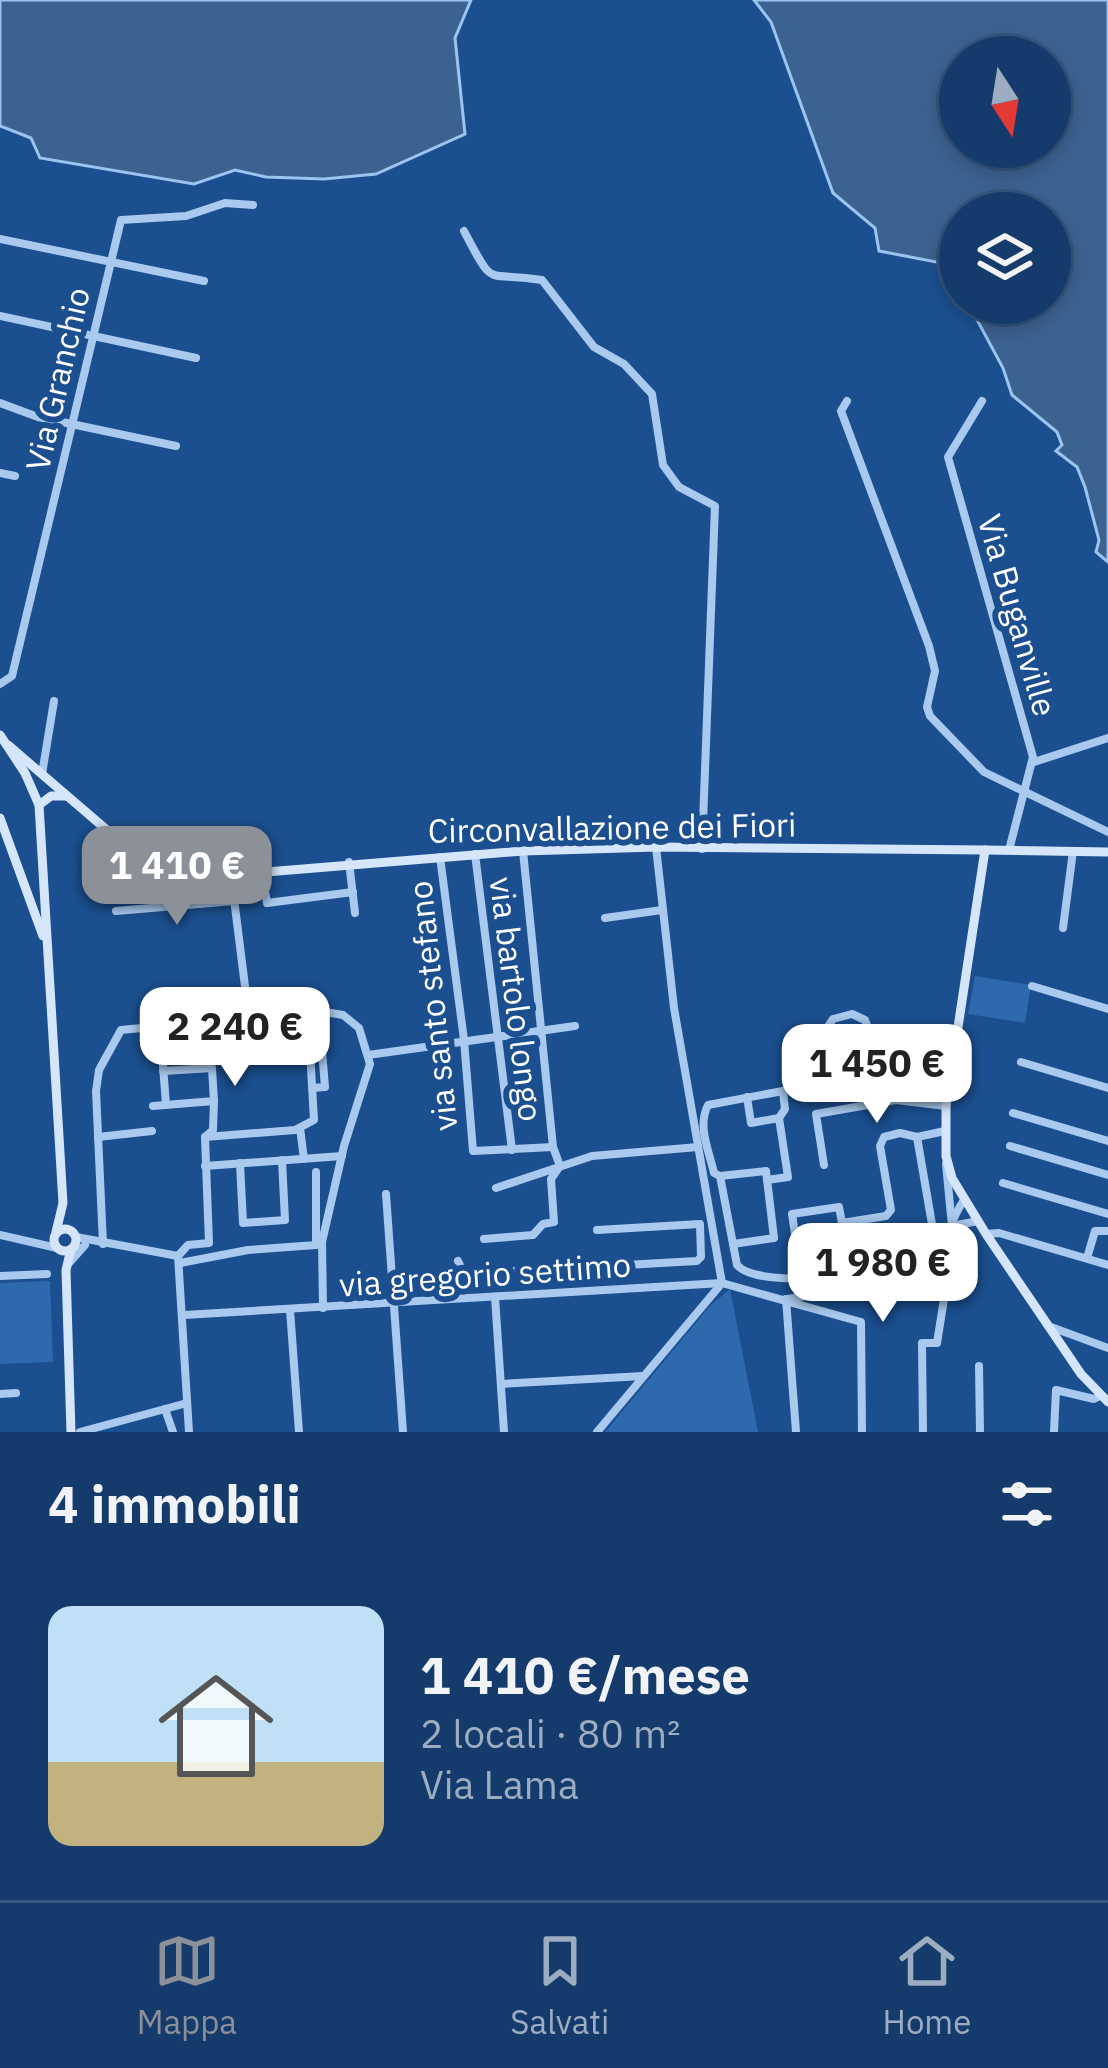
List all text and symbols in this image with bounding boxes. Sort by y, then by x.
north arrow [939,36,1071,168]
map controls [939,36,1071,324]
button: layers [939,192,1071,324]
street label: Via Granchio [15,283,99,475]
street label: Via Buganville [969,509,1067,721]
street label: Circonvallazione dei Fiori [427,802,797,852]
pin: 1 410 € [66,826,288,928]
text: 1 410 € [109,839,245,890]
street label: via bartolo longo [481,874,553,1124]
street label: via santo stefano [397,879,467,1133]
pin: 2 240 € [124,987,346,1089]
text: 2 240 € [167,1000,303,1051]
pin: 1 450 € [766,1024,988,1126]
text: 1 450 € [809,1037,945,1088]
pin: 1 980 € [772,1223,994,1325]
text: 1 980 € [815,1236,951,1287]
street label: via gregorio settimo [338,1242,632,1306]
text: 4 immobili [48,1471,301,1537]
icon: filters [994,1471,1060,1537]
text: 1 410 €/mese [420,1642,750,1708]
icon: home [144,1654,288,1798]
text: 2 locali · 80 m² [420,1708,681,1759]
text: Via Lama [420,1759,579,1810]
tab: Mappa [137,1928,237,2043]
tab: Salvati [510,1928,609,2043]
tab: Home [883,1928,971,2043]

